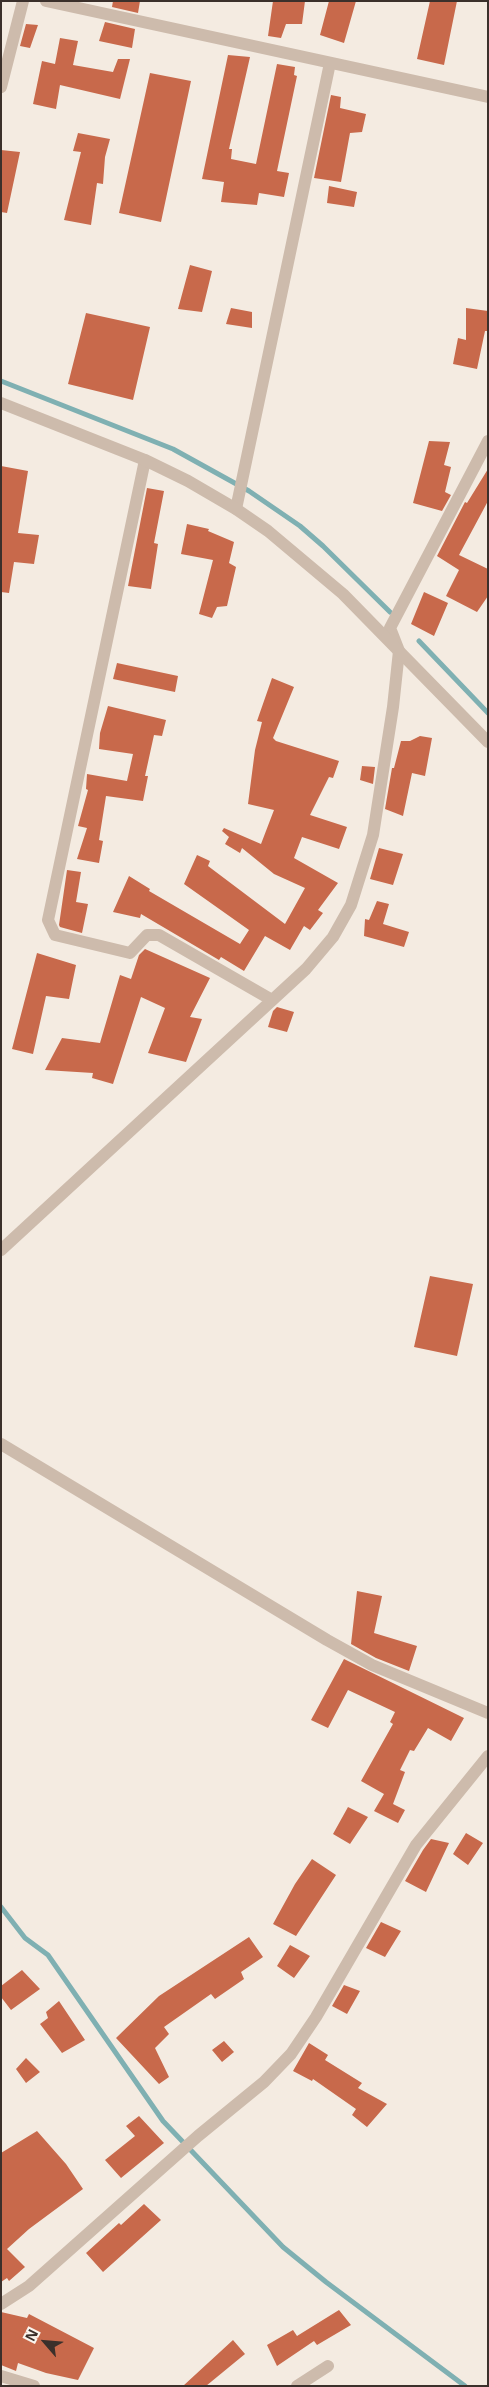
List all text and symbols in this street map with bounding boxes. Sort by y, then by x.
north arrow [20,2317,70,2367]
text: N [20,2326,42,2344]

